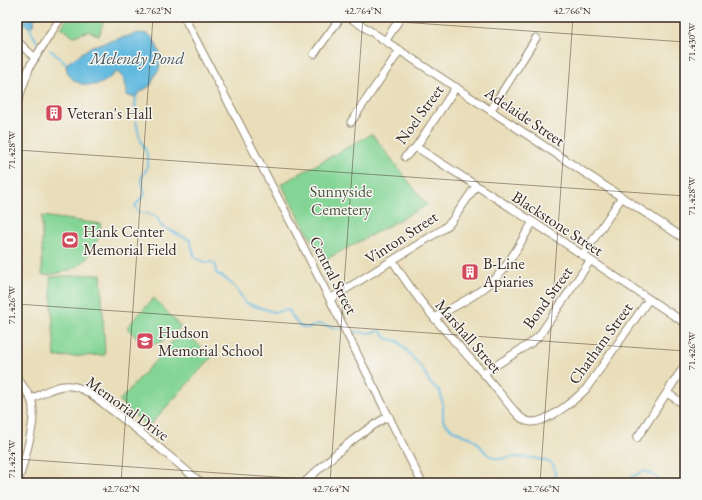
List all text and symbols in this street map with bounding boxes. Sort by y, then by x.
text: 42.762°N [134,4,172,17]
text: 42.764°N [344,4,382,17]
text: 42.766°N [553,4,591,17]
text: 71.430°W [685,22,698,61]
water label: Melendy Pond [89,47,185,69]
street label: Noel Street [391,80,448,148]
street label: Adelaide Street [480,81,569,151]
building icon: Veteran's Hall [44,103,64,123]
place label: Veteran's Hall [67,103,153,124]
text: 71.428°W [5,130,18,169]
text: 71.428°W [685,176,698,215]
park label: Sunnyside Cemetery [310,181,372,220]
street label: Blackstone Street [508,186,607,261]
street label: Vinton Street [361,206,442,269]
place label: Hank Center Memorial Field [83,221,178,260]
sports icon: Hank Center Memorial Field [60,230,80,250]
street label: Central Street [305,233,362,318]
place label: B-Line Apiaries [482,253,533,292]
building icon: B-Line Apiaries [460,262,480,282]
street label: Bond Street [518,262,577,333]
text: 71.426°W [5,285,18,324]
street label: Marshall Street [431,295,507,378]
street label: Chatham Street [564,298,637,388]
place label: Hudson Memorial School [158,322,263,361]
school or university icon: Hudson Memorial School [135,331,155,351]
text: 71.426°W [685,331,698,370]
street label: Memorial Drive [82,371,173,446]
text: 71.424°W [5,439,18,478]
text: 42.762°N [102,482,140,495]
text: 42.764°N [312,482,350,495]
text: 42.766°N [522,482,560,495]

